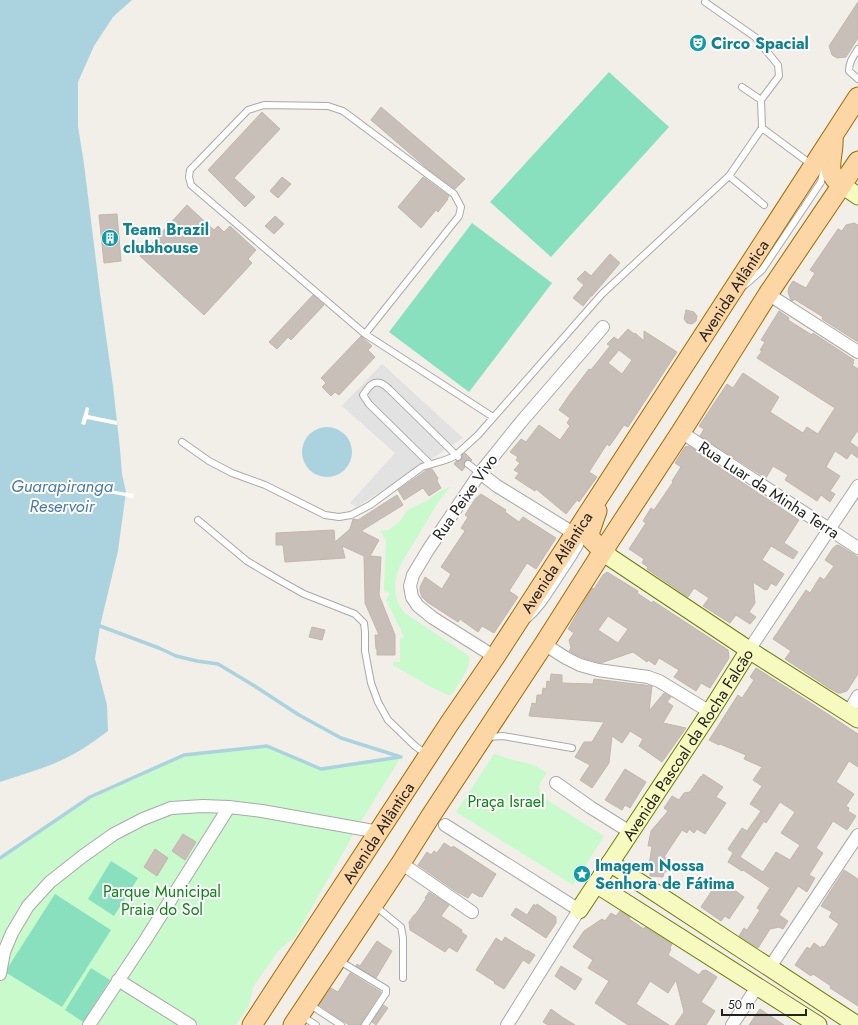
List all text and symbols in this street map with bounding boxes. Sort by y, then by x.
place label: Circo Spacial [711,32,809,55]
theatre icon: Circo Spacial [688,33,708,53]
place label: Team Brazil clubhouse [123,218,209,259]
building icon: Team Brazil clubhouse [100,228,120,248]
street label: Avenida Atlântica [691,235,774,346]
street label: Rua Luar da Minha Terra [694,436,844,544]
street label: Rua Peixe Vivo [427,449,503,545]
water label: Guarapiranga Reservoir [11,474,114,518]
street label: Avenida Atlântica [515,507,598,617]
street label: Avenida Pascoal da Rocha Falcão [617,644,759,845]
street label: Avenida Atlântica [336,777,420,888]
park label: Praça Israel [467,790,545,813]
place label: Imagem Nossa Senhora de Fátima [595,854,735,895]
place icon: Imagem Nossa Senhora de Fátima [572,864,592,884]
park label: Parque Municipal Praia do Sol [103,880,221,921]
scale bar [722,991,806,1017]
text: 50 m [728,996,755,1014]

